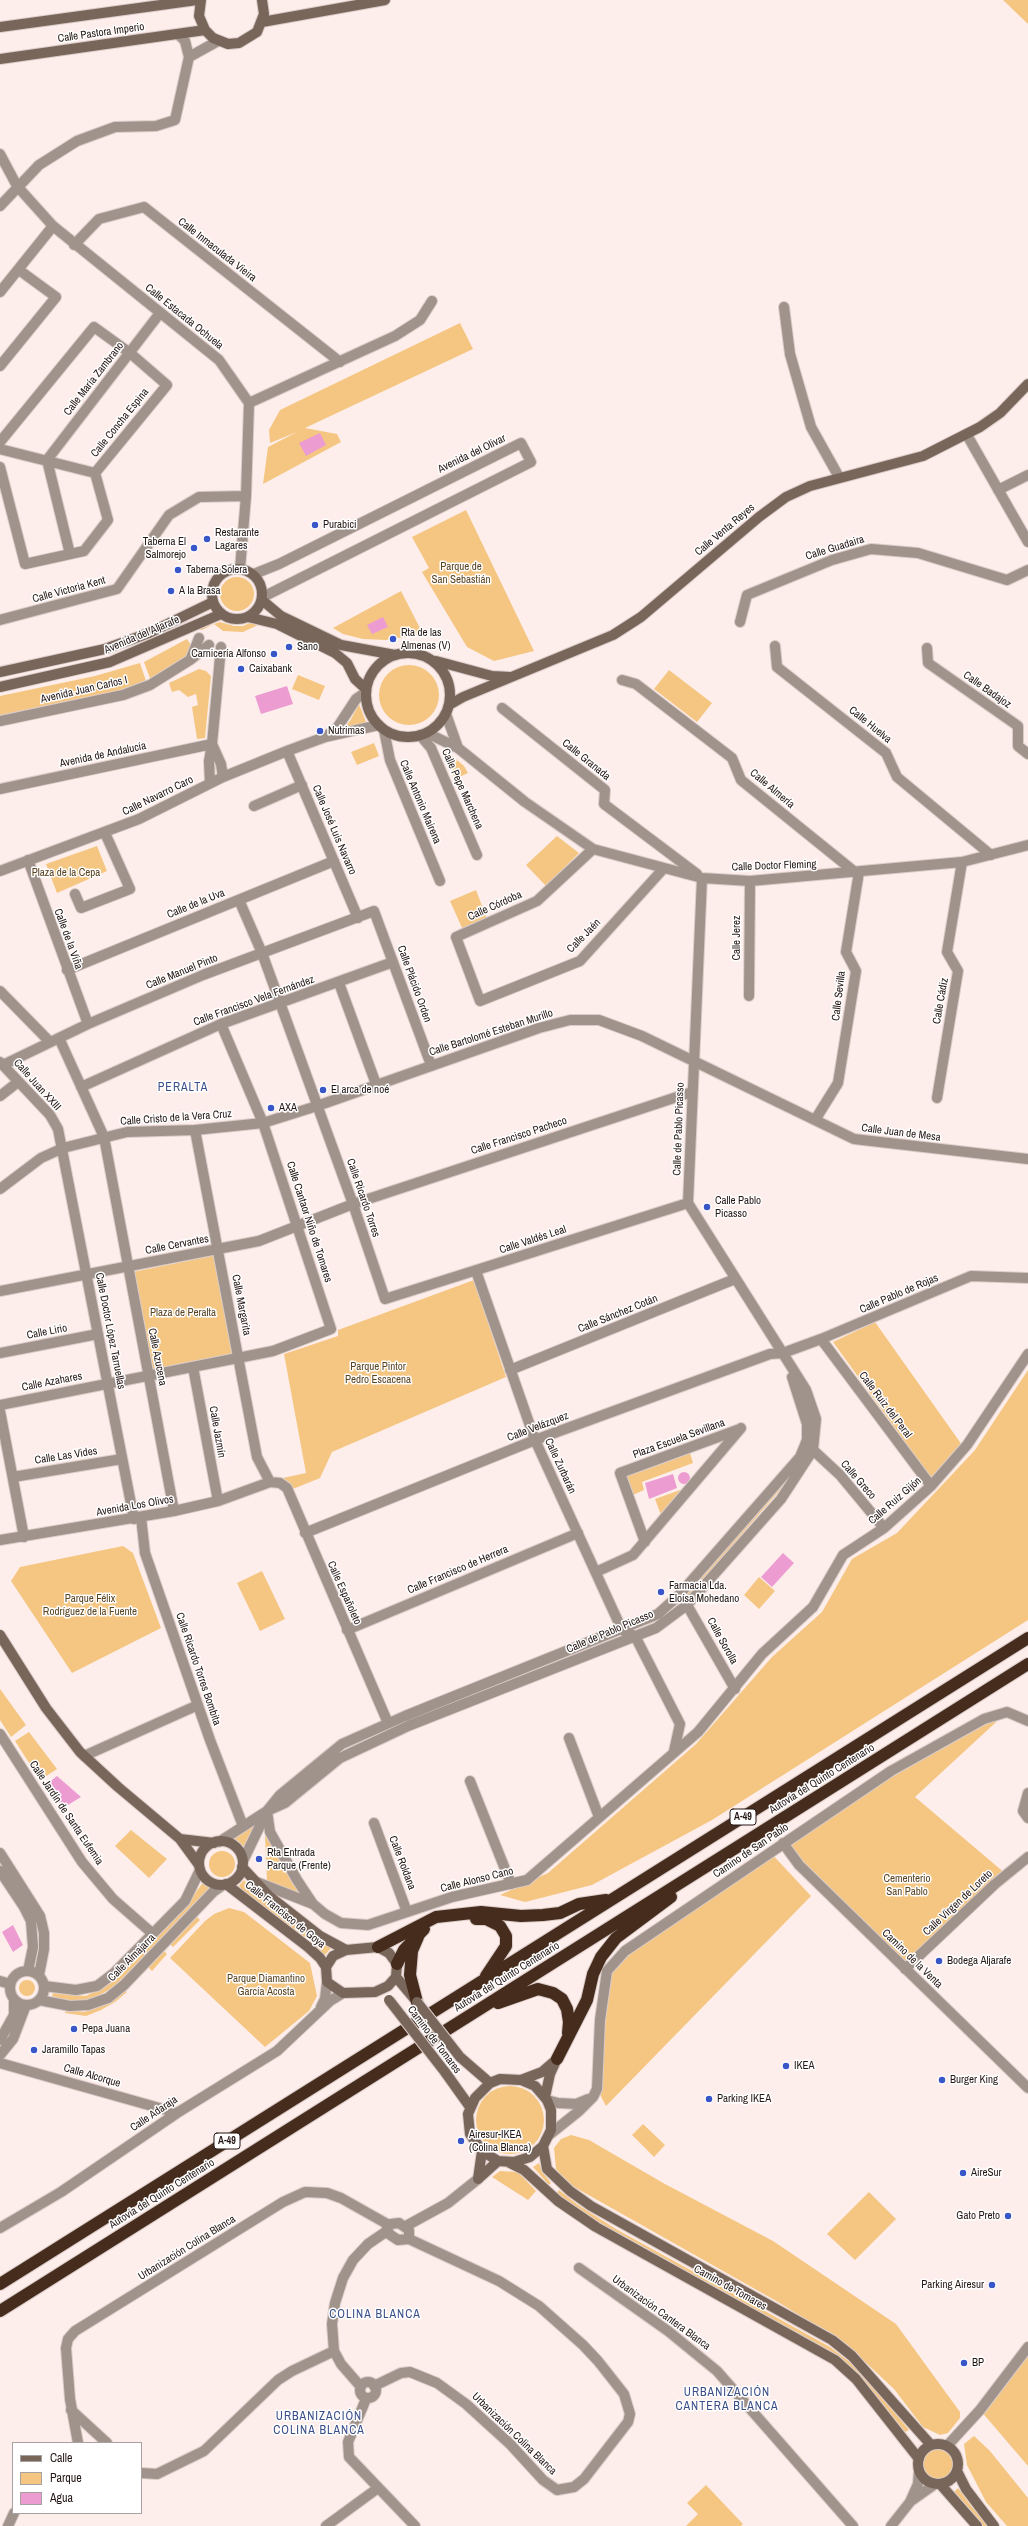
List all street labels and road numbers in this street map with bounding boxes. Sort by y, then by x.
street label: Calle Pastora Imperio [57,20,145,46]
street label: Calle Inmaculada Vieira [175,215,259,285]
street label: Calle Estacada Ochuela [142,281,226,353]
street label: Calle María Zambrano [61,340,127,418]
street label: Calle Concha Espina [88,386,152,460]
street label: Avenida del Olivar [436,432,508,476]
street label: Calle Venta Reyes [692,501,758,559]
street label: Calle Guadaira [804,533,866,563]
street label: Calle Victoria Kent [31,574,107,606]
street label: Avenida del Aljarafe [102,613,182,657]
street label: Calle Badajoz [960,669,1014,711]
street label: Avenida Juan Carlos I [39,674,129,706]
street label: Calle Huelva [846,704,894,746]
street label: Calle Granada [559,737,613,783]
street label: Avenida de Andalucía [59,739,147,771]
street label: Calle Pepe Marchena [438,747,486,831]
street label: Calle Antonio Mairena [396,758,444,846]
street label: Calle Almería [747,767,797,811]
street label: Calle Navarro Caro [120,773,196,819]
street label: Calle José Luis Navarro [309,783,359,877]
street label: Calle Doctor Fleming [731,858,817,874]
street label: Calle de la Uva [165,886,227,922]
street label: Calle Córdoba [466,888,524,924]
street label: Calle de la Viña [51,907,85,971]
street label: Calle Jerez [730,915,744,961]
street label: Calle Jaén [564,916,604,956]
street label: Calle Plácido Orden [394,944,434,1024]
street label: Calle Manuel Pinto [144,952,220,992]
street label: Calle Sevilla [829,970,849,1022]
street label: Calle Francisco Vela Fernández [192,973,316,1029]
street label: Calle Cádiz [930,977,952,1025]
street label: Calle Bartolomé Esteban Murillo [427,1007,555,1059]
street label: Calle Juan XXIII [10,1057,64,1113]
street label: Calle de Pablo Picasso [671,1082,687,1176]
street label: Calle Cristo de la Vera Cruz [120,1108,232,1128]
street label: Calle Francisco Pacheco [469,1114,569,1158]
street label: Calle Juan de Mesa [861,1122,941,1144]
street label: Calle Ricardo Torres [343,1157,383,1239]
street label: Calle Cantaor Niño de Tomares [283,1160,335,1284]
street label: Calle Valdés Leal [498,1223,568,1257]
street label: Calle Cervantes [144,1232,210,1258]
street label: Calle Pablo de Rojas [858,1271,940,1317]
street label: Calle Doctor López Tarruellas [92,1272,128,1390]
street label: Calle Margarita [229,1273,253,1337]
street label: Calle Sánchez Cotán [576,1292,660,1336]
street label: Calle Lirio [26,1322,68,1342]
street label: Calle Azucena [145,1327,169,1387]
street label: Calle Ruiz del Peral [856,1369,914,1441]
street label: Calle Azahares [21,1370,83,1394]
street label: Calle Jazmín [206,1405,228,1459]
street label: Calle Velázquez [505,1409,571,1445]
street label: Plaza Escuela Sevillana [631,1416,727,1462]
street label: Calle Zurbarán [541,1436,579,1496]
street label: Calle Las Vides [34,1445,98,1467]
street label: Calle Greco [837,1458,879,1502]
street label: Calle Ruiz Gijón [866,1474,924,1528]
street label: Avenida Los Olivos [95,1493,175,1519]
street label: Calle Francisco de Herrera [406,1543,510,1597]
street label: Calle Españoleto [324,1559,364,1627]
street label: Calle de Pablo Picasso [564,1608,656,1656]
street label: Calle Ricardo Torres Bombita [173,1611,223,1727]
street label: Calle Sorolla [704,1615,740,1667]
street label: Autovía del Quinto Centenario [767,1741,877,1817]
street label: Calle Jardín de Santa Eufemia [26,1758,106,1868]
road number: A-49 [730,1809,756,1825]
street label: Camino de San Pablo [711,1821,791,1881]
street label: Calle Roldana [386,1834,418,1892]
street label: Calle Alonso Cano [439,1865,515,1895]
street label: Calle Virgen de Loreto [921,1867,995,1939]
street label: Calle Francisco de Goya [242,1879,328,1951]
street label: Camino de la Venta [879,1927,945,1991]
street label: Calle Almajarra [106,1932,158,1984]
street label: Autovía del Quinto Centenario [452,1939,562,2015]
street label: Camino de Tomares [404,2004,464,2076]
street label: Calle Alcorque [62,2062,122,2090]
street label: Calle Adaraja [128,2093,180,2135]
road number: A-49 [214,2133,240,2149]
street label: Autovía del Quinto Centenario [107,2156,217,2232]
street label: Urbanización Colina Blanca [136,2213,238,2283]
street label: Camino de Tomares [691,2263,769,2313]
street label: Urbanización Cantera Blanca [609,2273,713,2353]
street label: Urbanización Colina Blanca [469,2390,559,2478]

